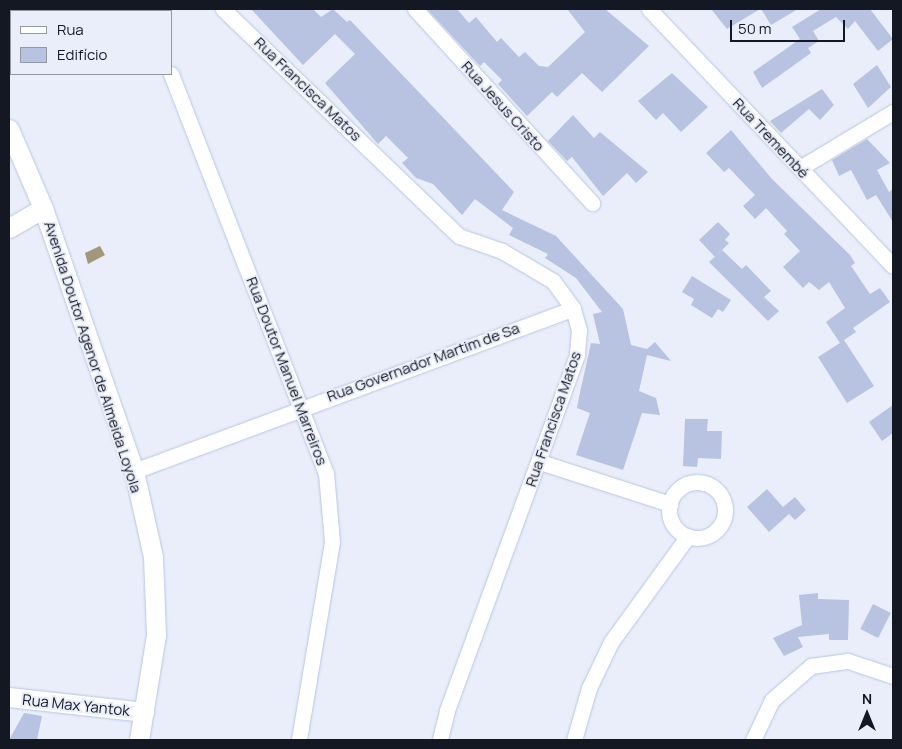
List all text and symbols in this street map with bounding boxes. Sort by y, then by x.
legend [10,10,172,75]
scale bar [732,10,847,42]
text: 50 m [738,18,772,39]
text: Rua [57,19,84,40]
street label: Rua Francisca Matos [251,33,365,145]
text: Edifício [57,44,107,65]
street label: Rua Jesus Cristo [458,57,548,155]
street label: Rua Tremembé [729,94,813,182]
street label: Avenida Doutor Agenor de Almeida Loyola [40,219,146,495]
street label: Rua Doutor Manuel Marreiros [243,274,331,468]
street label: Rua Governador Martim de Sa [324,319,522,405]
street label: Rua Francisca Matos [521,349,585,489]
north arrow [842,689,892,739]
text: N [862,689,872,708]
street label: Rua Max Yantok [21,690,131,720]

